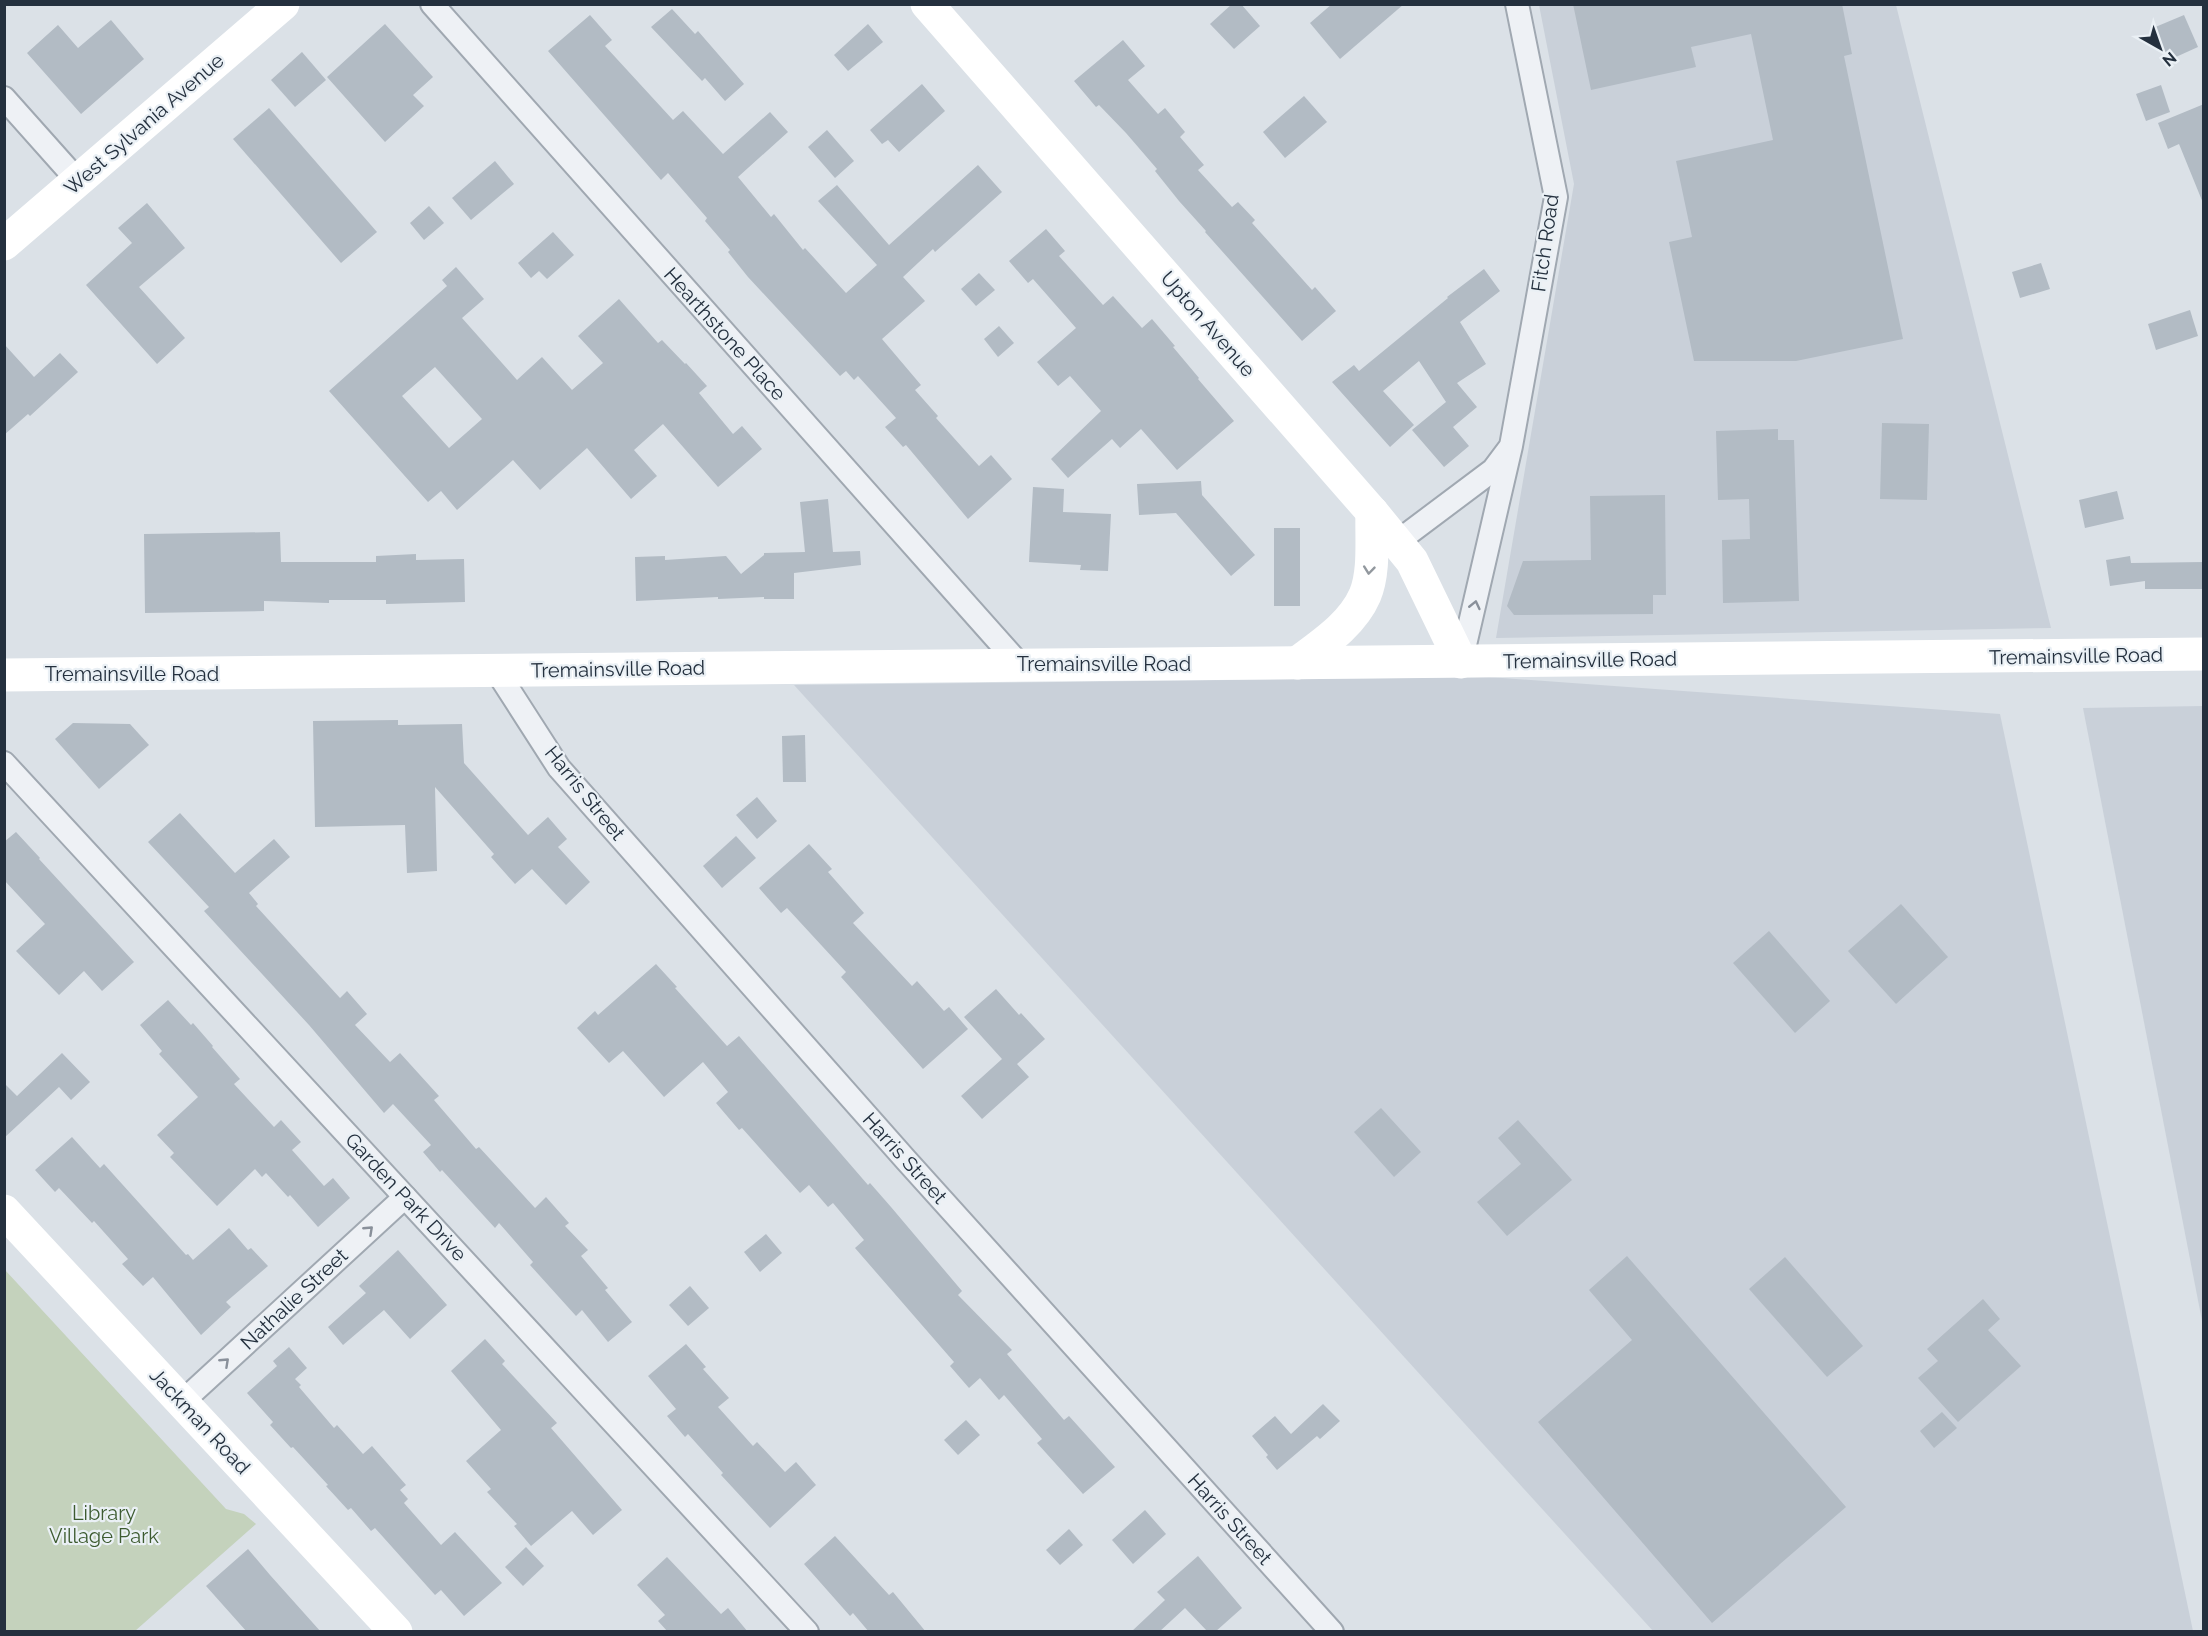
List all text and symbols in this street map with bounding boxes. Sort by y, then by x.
north arrow [2130,18,2190,78]
street label: West Sylvania Avenue [59,48,229,200]
text: N [2159,48,2180,70]
street label: Fitch Road [1526,193,1564,293]
street label: Hearthstone Place [659,263,791,406]
street label: Upton Avenue [1156,266,1260,382]
one-way arrow [1363,566,1376,575]
one-way arrow [1467,600,1480,610]
street label: Tremainsville Road [1989,642,2163,670]
street label: Tremainsville Road [1503,646,1677,674]
street label: Tremainsville Road [1017,652,1191,676]
street label: Tremainsville Road [531,655,705,683]
street label: Tremainsville Road [45,662,219,686]
street label: Harris Street [540,741,630,845]
street label: Harris Street [858,1108,952,1209]
street label: Garden Park Drive [340,1128,472,1266]
one-way arrow [362,1226,372,1237]
street label: Nathalie Street [236,1243,353,1355]
one-way arrow [219,1358,229,1369]
street label: Jackman Road [145,1363,255,1479]
street label: Harris Street [1183,1469,1277,1570]
park label: Library Village Park [49,1501,159,1548]

